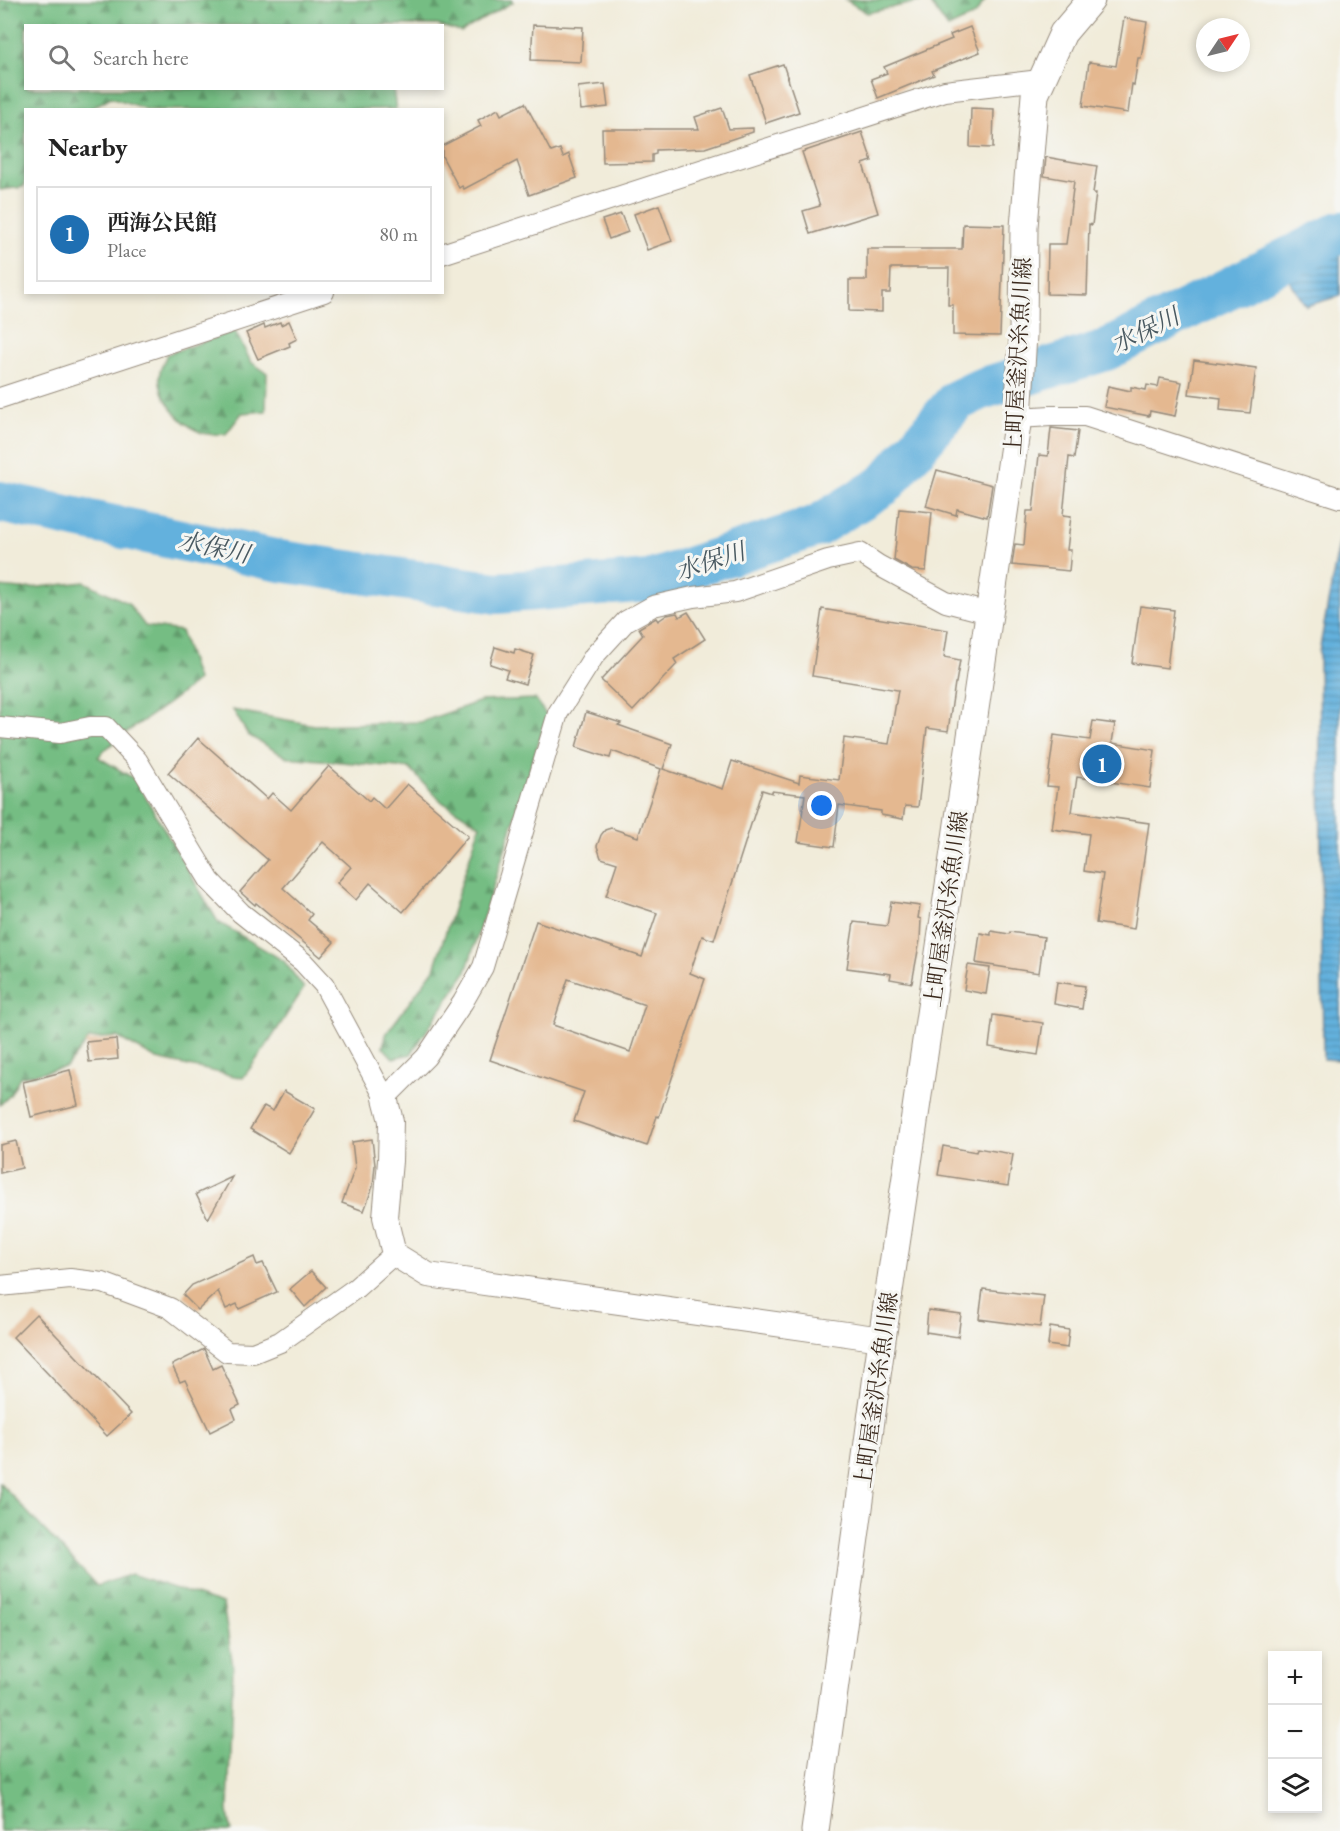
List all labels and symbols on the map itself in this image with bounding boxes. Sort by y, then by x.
north arrow [1196,18,1250,72]
street label: 上町屋釜沢糸魚川線 [998,256,1038,456]
water label: 水保川 [1106,299,1187,360]
water label: 水保川 [176,524,255,570]
water label: 水保川 [671,534,752,587]
pin: 1 [1082,742,1122,786]
your location [807,791,836,820]
street label: 上町屋釜沢糸魚川線 [918,809,974,1009]
street label: 上町屋釜沢糸魚川線 [848,1290,904,1490]

